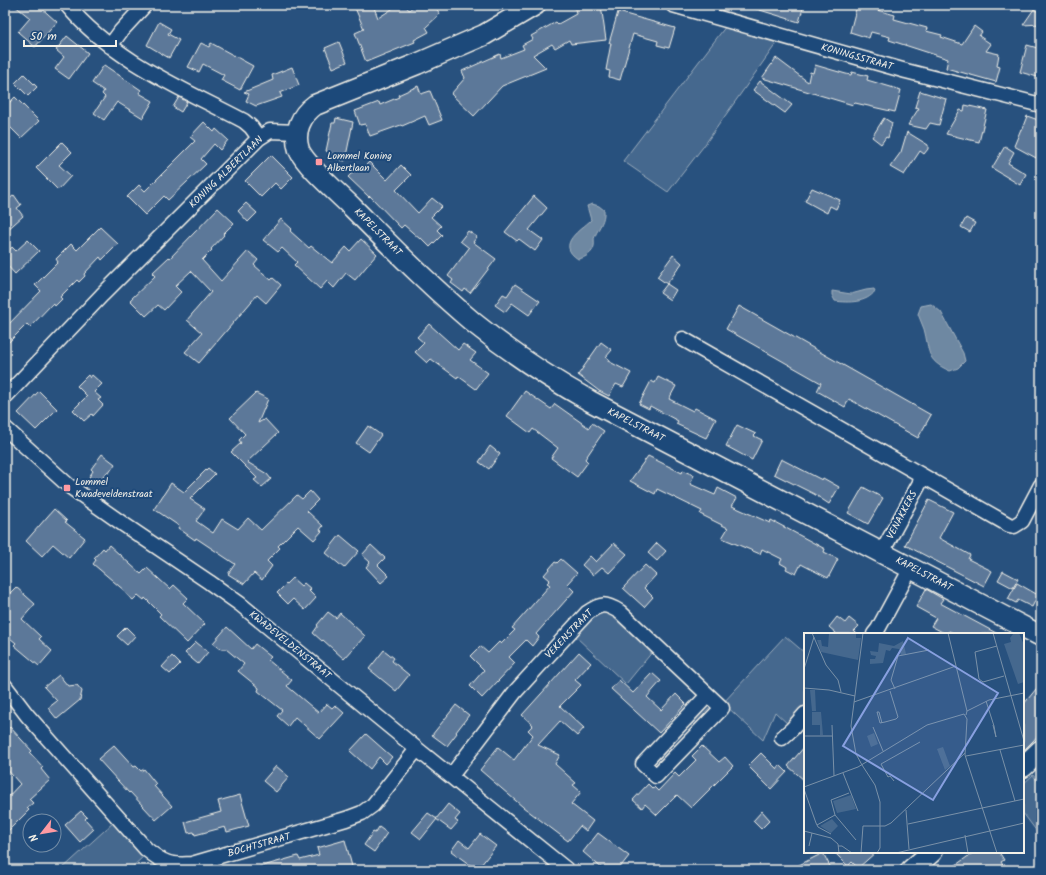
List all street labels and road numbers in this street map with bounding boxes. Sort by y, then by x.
street label: KONINGSSTRAAT [819,39,896,75]
street label: KONING ALBERTLAAN [185,132,267,212]
street label: KAPELSTRAAT [350,204,407,261]
street label: KAPELSTRAAT [604,404,669,447]
street label: VENAKKERS [883,487,922,542]
street label: KAPELSTRAAT [893,552,957,597]
street label: VEKENSTRAAT [541,604,598,662]
street label: KWADEVELDENSTRAAT [245,607,336,684]
street label: BOCHTSTRAAT [226,828,294,862]

